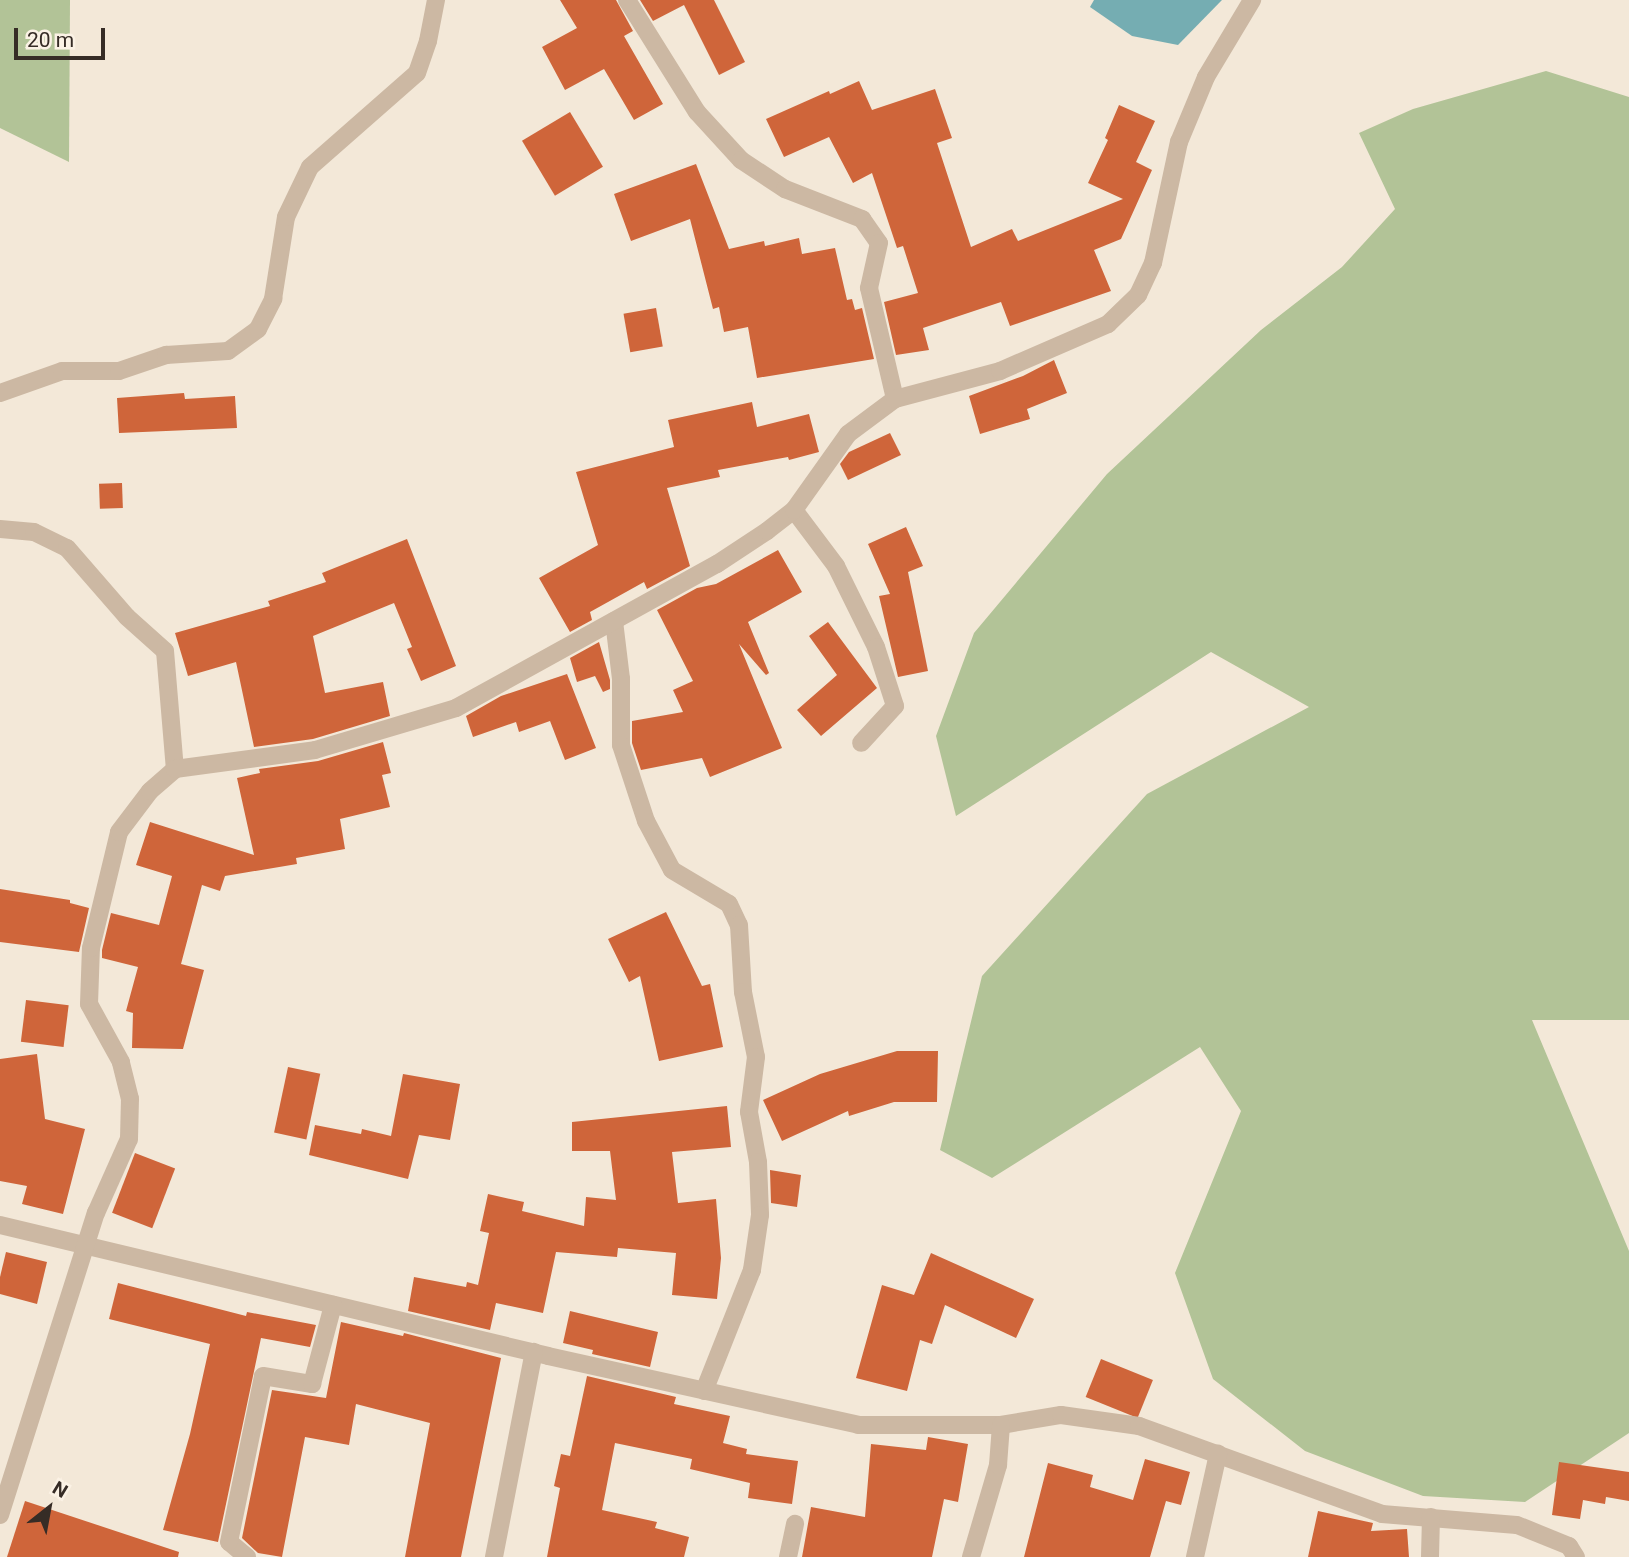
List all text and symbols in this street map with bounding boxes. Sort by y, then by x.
scale bar [18,14,108,58]
text: 20 m [27,28,74,52]
north arrow [14,1473,84,1543]
text: N [48,1476,72,1503]

